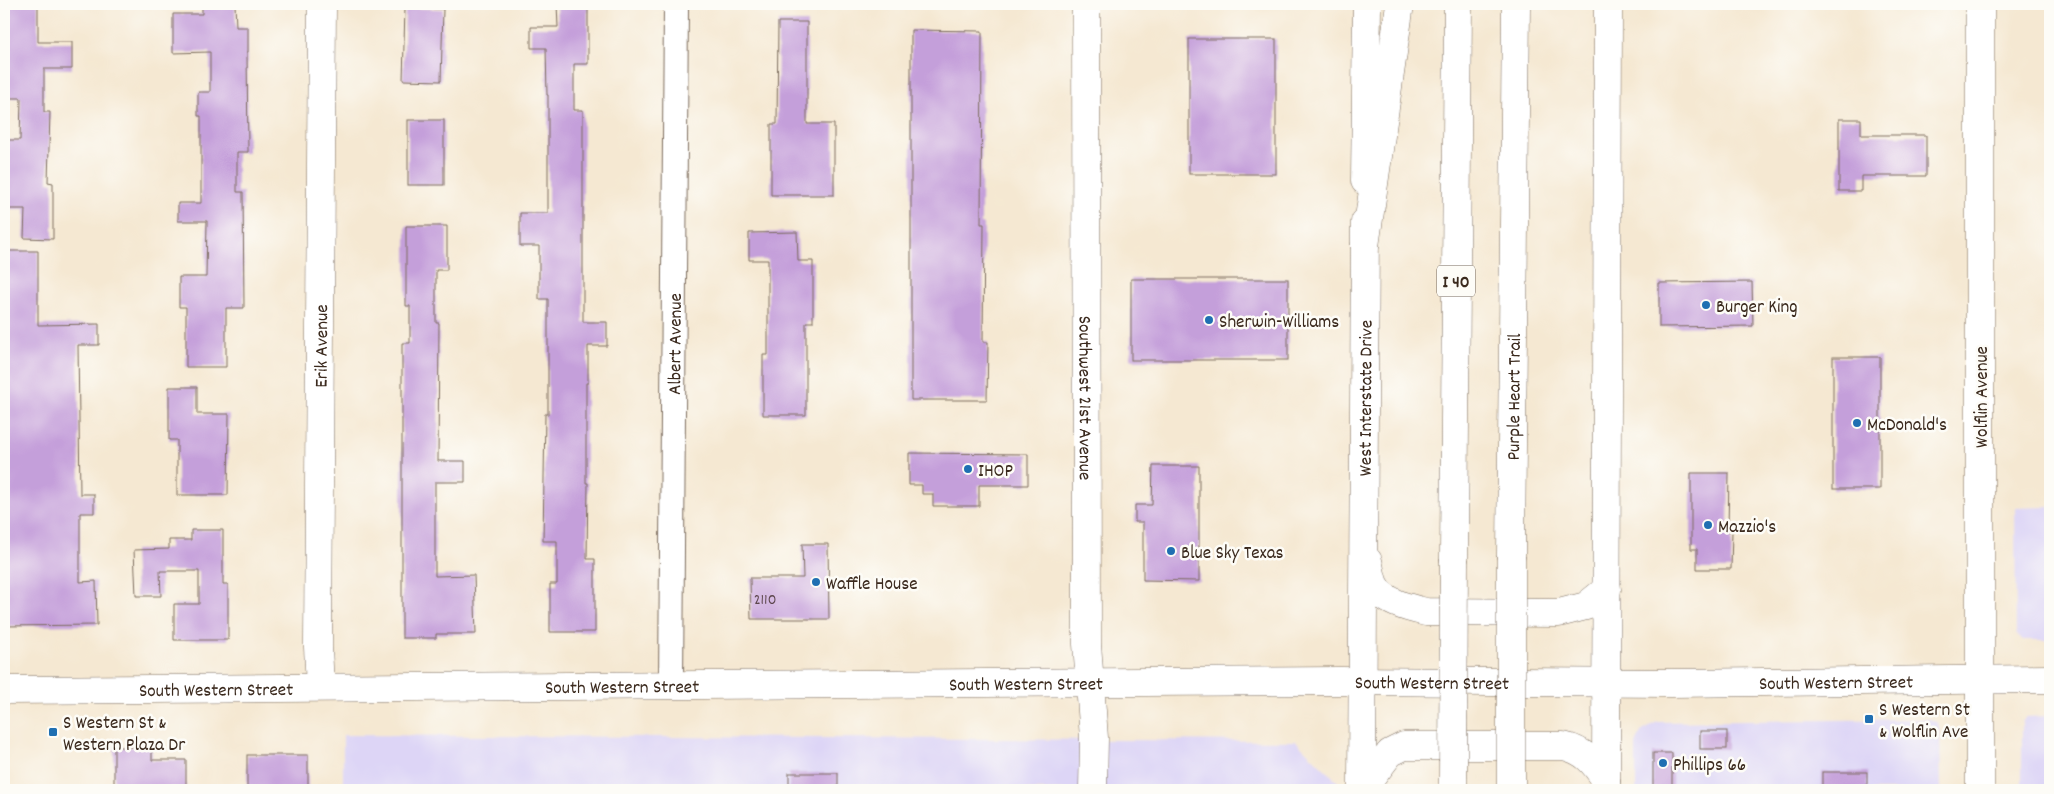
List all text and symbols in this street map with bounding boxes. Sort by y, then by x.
road number: I 40 [1437,266,1475,296]
street label: Albert Avenue [663,293,691,395]
place label: Burger King [1716,295,1798,322]
marker: Burger King [1700,299,1712,311]
street label: Erik Avenue [310,304,337,388]
place label: Sherwin-Williams [1219,310,1339,337]
marker: Sherwin-Williams [1203,314,1215,326]
street label: Southwest 21st Avenue [1069,316,1097,480]
street label: West Interstate Drive [1354,320,1381,476]
street label: Purple Heart Trail [1502,333,1530,461]
street label: Wolflin Avenue [1970,346,1997,448]
place label: McDonald's [1867,413,1947,440]
marker: McDonald's [1851,417,1863,429]
place label: IHOP [978,459,1013,486]
marker: IHOP [962,463,974,475]
place label: Mazzio's [1718,515,1776,542]
marker: Mazzio's [1702,519,1714,531]
place label: Blue Sky Texas [1181,541,1284,568]
marker: Blue Sky Texas [1165,545,1177,557]
place label: Waffle House [826,572,918,599]
marker: Waffle House [810,576,822,588]
house number: 2110 [754,589,776,612]
street label: South Western Street [1759,670,1913,699]
street label: South Western Street [1355,671,1509,699]
street label: South Western Street [949,672,1103,700]
street label: South Western Street [545,675,699,703]
street label: South Western Street [139,678,293,706]
place label: S Western St & Wolflin Ave [1879,698,1970,747]
place label: S Western St & Western Plaza Dr [63,711,185,760]
marker: S Western St & Wolflin Ave [1863,713,1875,725]
marker: S Western St & Western Plaza Dr [47,726,59,738]
place label: Phillips 66 [1673,753,1746,780]
marker: Phillips 66 [1657,757,1669,769]

